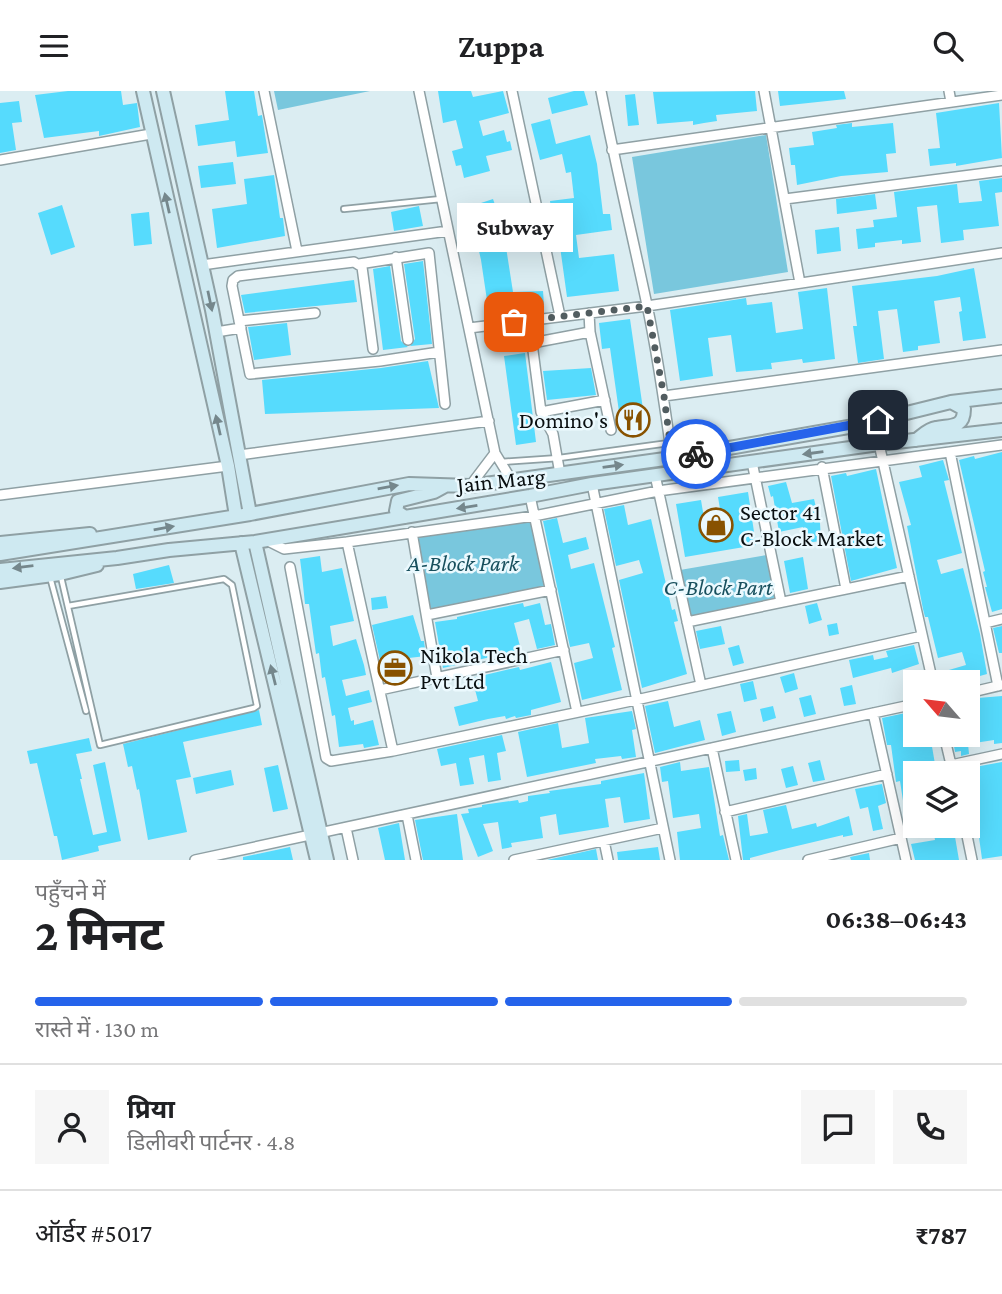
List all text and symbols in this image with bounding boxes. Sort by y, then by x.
icon: menu [35,27,73,65]
icon: search [929,27,967,65]
text: Zuppa [458,28,544,64]
one-way arrow [161,192,172,214]
callout: Subway [456,203,572,252]
text: Subway [476,214,554,240]
one-way arrow [205,290,216,312]
pin [484,292,544,352]
icon: bag [495,303,533,341]
pin [848,390,908,450]
restaurant icon: Domino's [614,401,652,439]
icon: home [859,401,897,439]
place label: Domino's [519,407,608,433]
one-way arrow [212,414,223,436]
courier [661,419,731,489]
icon: bike [677,435,715,473]
one-way arrow [802,448,824,459]
one-way arrow [603,461,625,472]
street label: Jain Marg [454,462,546,498]
one-way arrow [377,481,399,492]
place label: Sector 41 C-Block Market [740,499,883,551]
one-way arrow [456,502,478,513]
shop icon: Sector 41 C-Block Market [697,506,735,544]
one-way arrow [153,522,175,533]
park label: A-Block Park [406,550,520,576]
one-way arrow [12,562,34,573]
park label: C-Block Part [663,574,774,600]
place label: Nikola Tech Pvt Ltd [420,642,528,694]
office icon: Nikola Tech Pvt Ltd [376,649,414,687]
one-way arrow [267,663,278,685]
north arrow [903,670,980,747]
map controls [903,670,980,838]
button: layers [903,761,980,838]
text: पहुँचने में [35,879,106,905]
text: 06:38–06:43 [826,905,967,934]
text: 2 मिनट [35,909,164,960]
text: रास्ते में · 130 m [35,1016,159,1042]
button: person [35,1090,109,1164]
button: chat [801,1090,875,1164]
button: phone [893,1090,967,1164]
text: प्रिया [127,1095,175,1124]
text: डिलीवरी पार्टनर · 4.8 [127,1129,295,1155]
text: ऑर्डर #5017 [35,1219,152,1248]
text: ₹787 [915,1221,967,1250]

